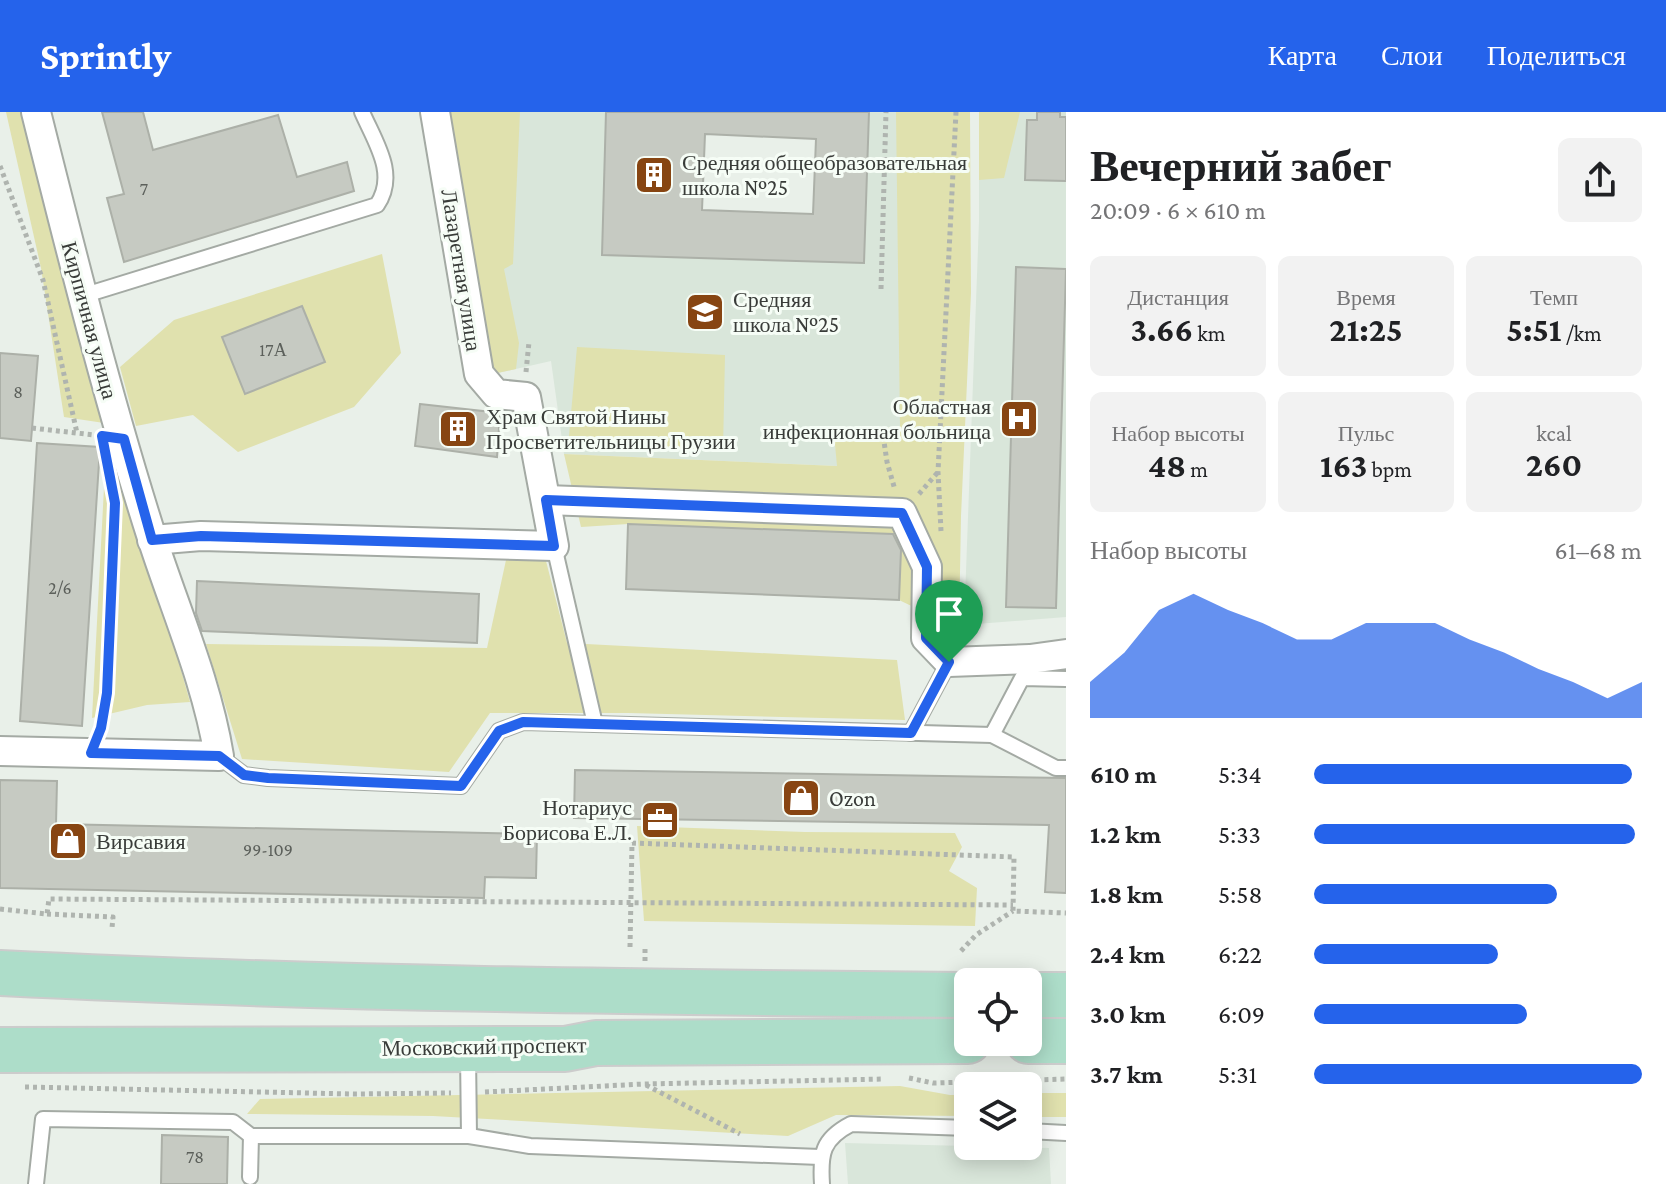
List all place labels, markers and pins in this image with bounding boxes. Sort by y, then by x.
place label: Средняя общеобразовательная школа №25 [682,150,967,200]
building icon: Средняя общеобразовательная школа №25 [633,154,675,196]
place label: Средняя школа №25 [733,287,839,337]
school or university icon: Средняя школа №25 [684,291,726,333]
place label: Областная инфекционная больница [763,394,991,444]
hospital icon: Областная инфекционная больница [998,398,1040,440]
place label: Храм Святой Нины Просветительницы Грузии [486,404,736,454]
building icon: Храм Святой Нины Просветительницы Грузии [437,408,479,450]
pin [915,580,983,662]
shop icon: Ozon [780,777,822,819]
place label: Ozon [829,786,876,811]
place label: Нотариус Борисова Е.Л. [502,795,632,845]
office icon: Нотариус Борисова Е.Л. [639,799,681,841]
shop icon: Вирсавия [47,820,89,862]
place label: Вирсавия [96,829,186,854]

